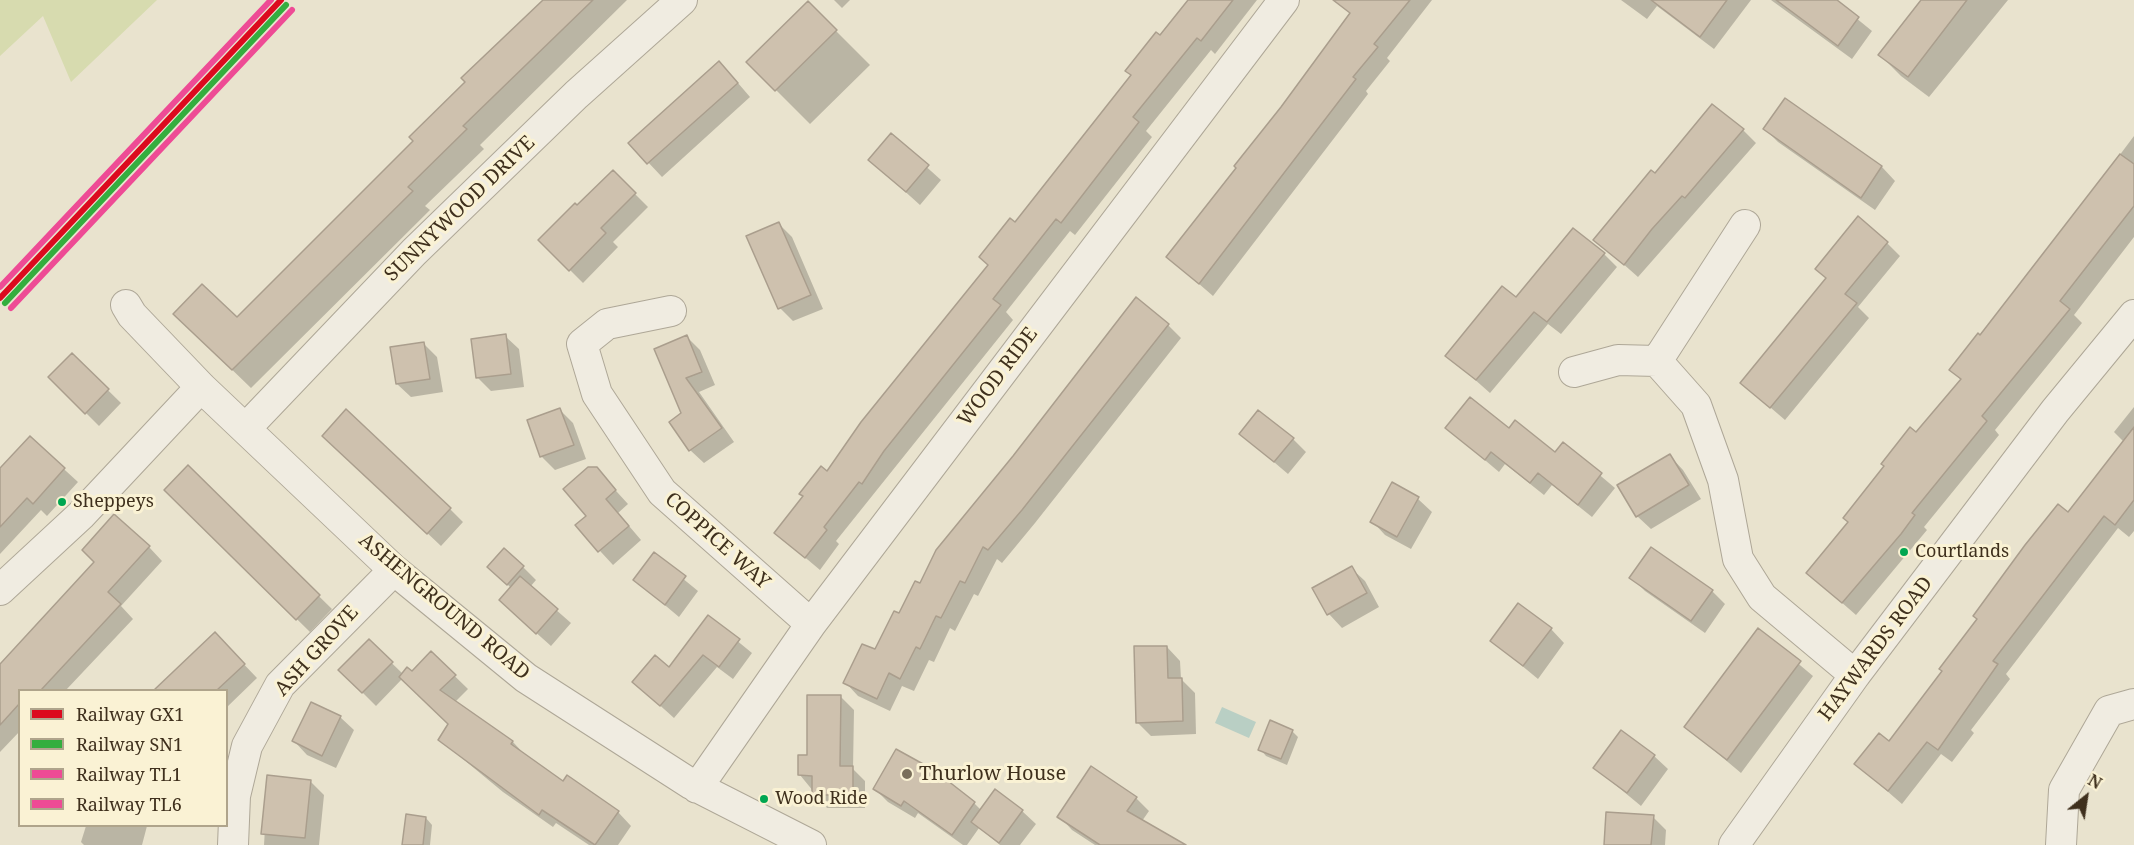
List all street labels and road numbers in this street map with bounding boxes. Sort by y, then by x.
street label: SUNNYWOOD DRIVE [380,131,540,287]
street label: WOOD RIDE [953,323,1043,431]
street label: COPPICE WAY [659,487,775,595]
street label: ASHENGROUND ROAD [354,529,534,685]
street label: HAYWARDS ROAD [1814,572,1938,726]
street label: ASH GROVE [270,601,364,701]

